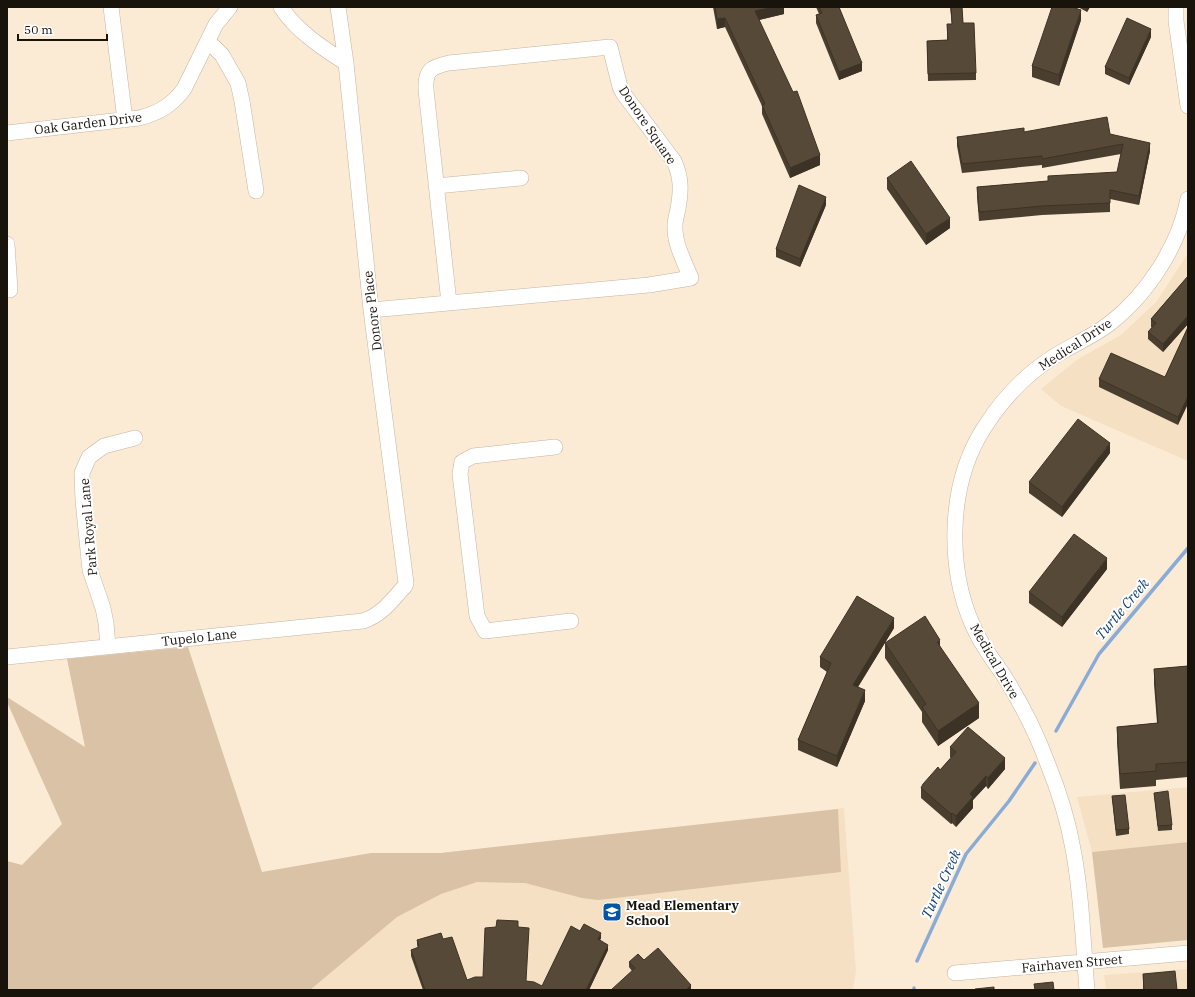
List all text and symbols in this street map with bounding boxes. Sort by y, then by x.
scale bar [18,16,107,42]
text: 50 m [24,22,53,37]
street label: Donore Square [615,83,680,168]
street label: Oak Garden Drive [33,108,143,139]
street label: Donore Place [359,270,386,352]
street label: Medical Drive [1035,314,1115,374]
street label: Park Royal Lane [76,477,101,577]
water label: Turtle Creek [1091,574,1153,643]
street label: Medical Drive [966,621,1023,702]
street label: Tupelo Lane [161,625,238,650]
water label: Turtle Creek [917,846,965,921]
place label: Mead Elementary School [626,897,740,929]
school or university icon: Mead Elementary School [601,901,623,923]
street label: Fairhaven Street [1021,951,1124,976]

